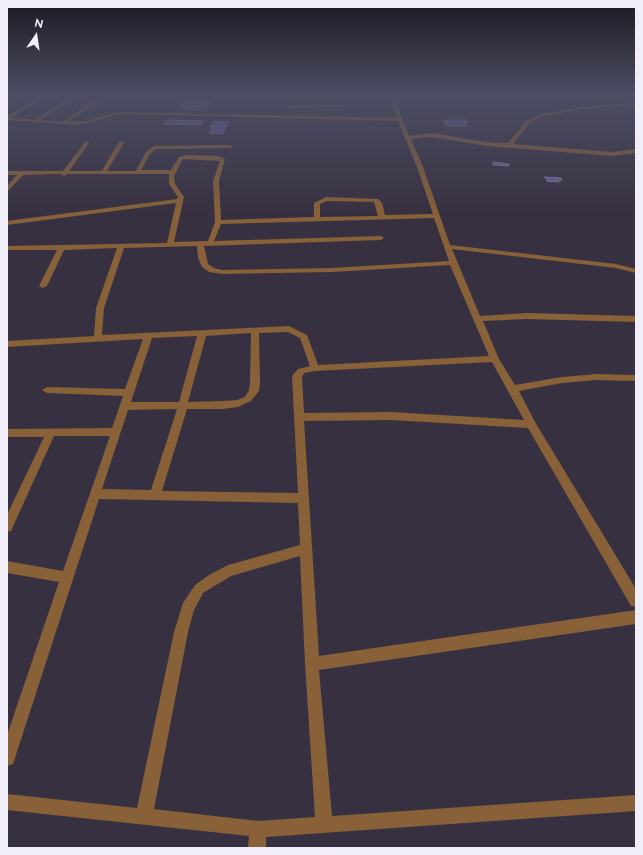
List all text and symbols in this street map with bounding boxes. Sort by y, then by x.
north arrow [16,16,56,56]
text: N [33,17,44,31]

